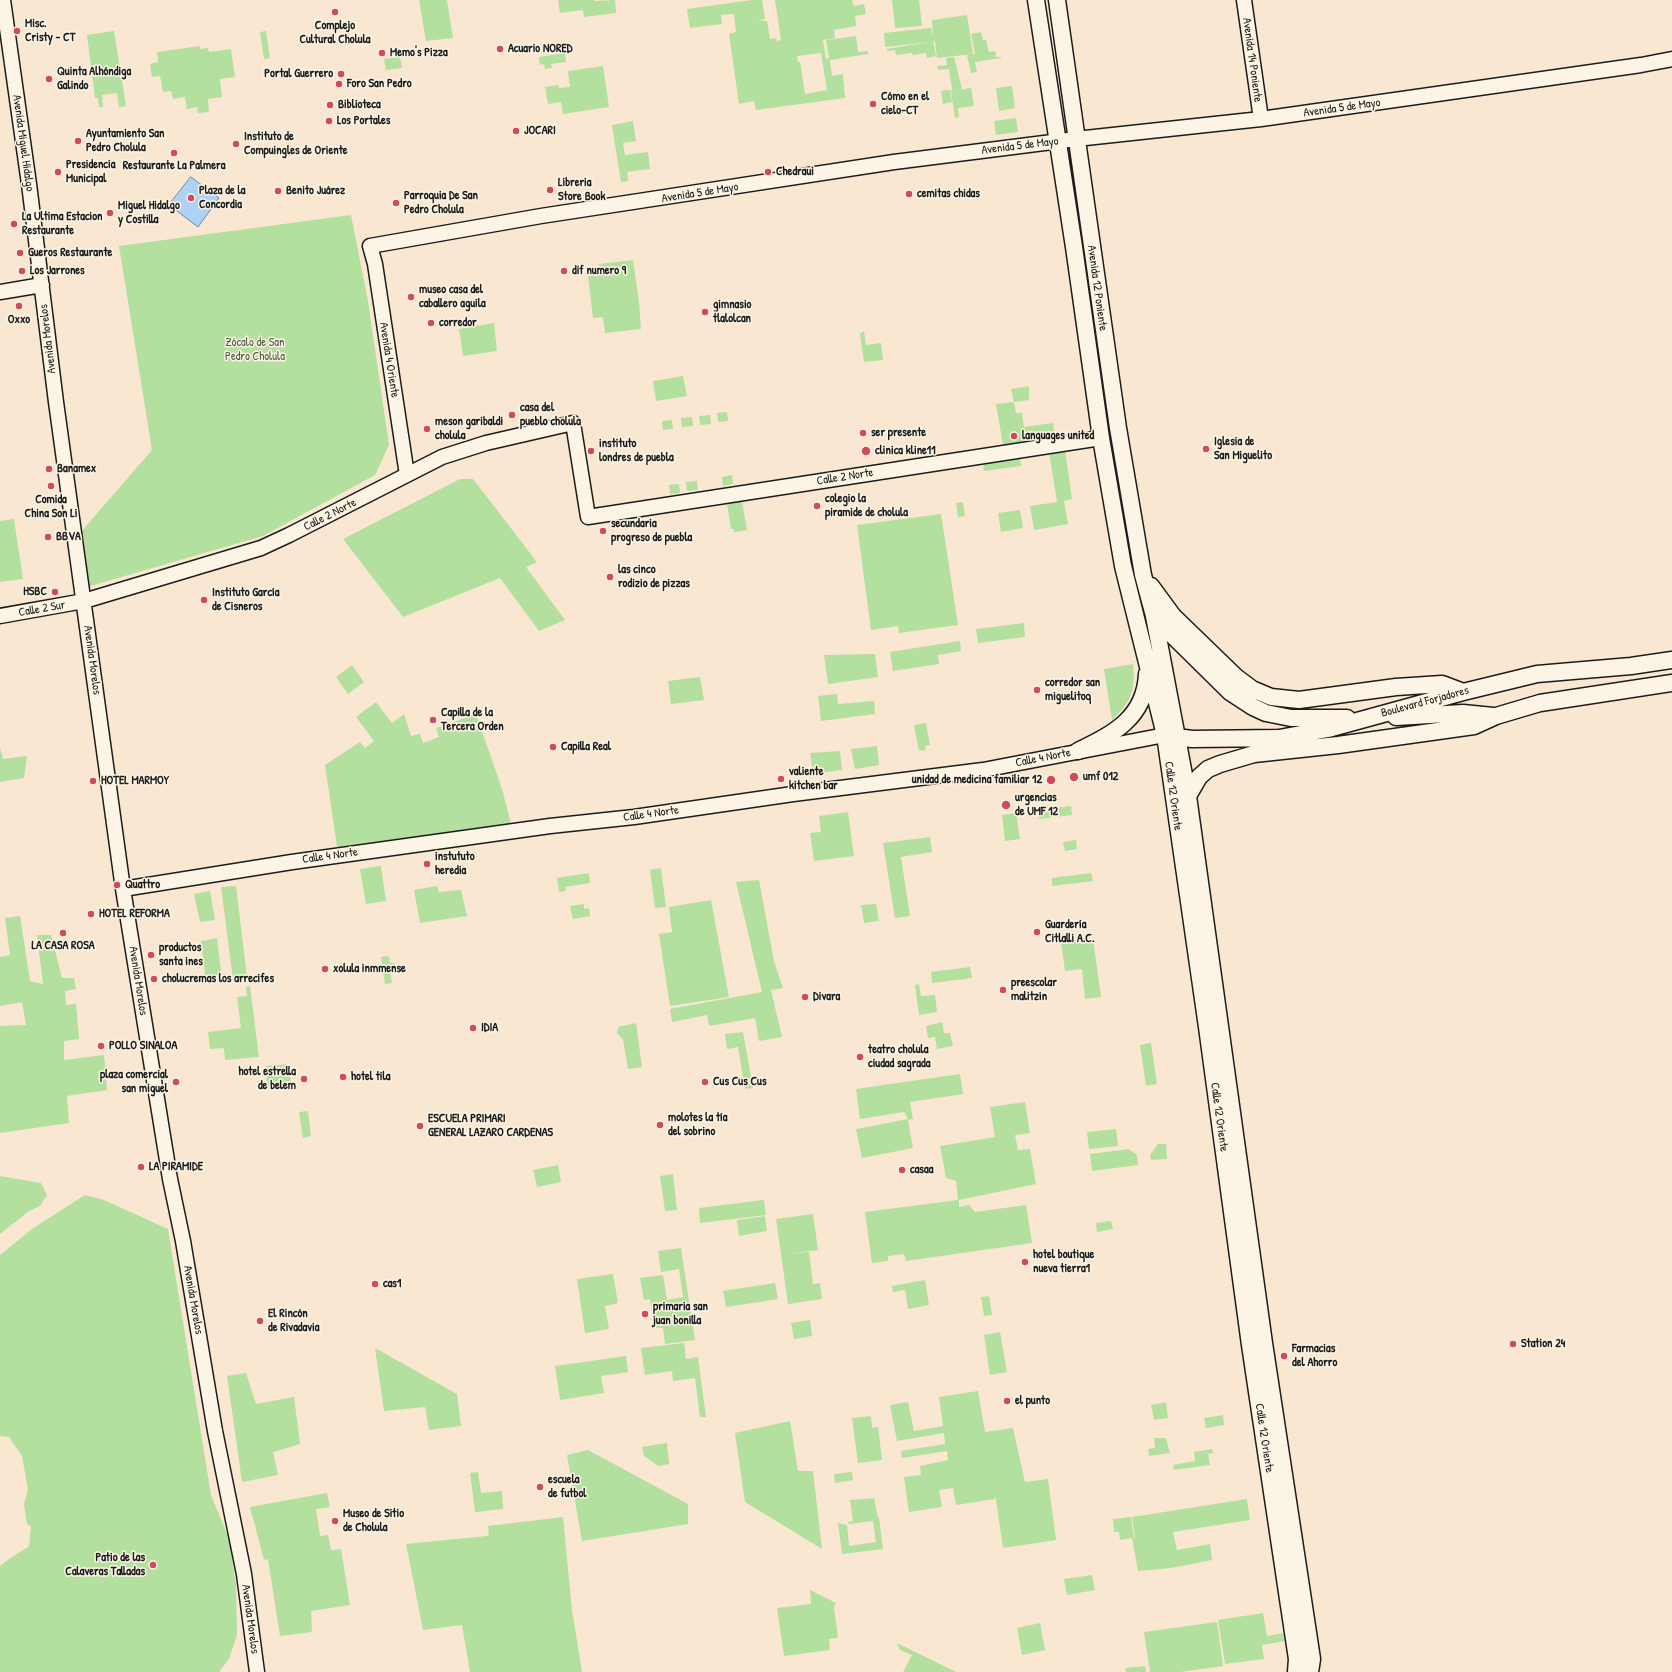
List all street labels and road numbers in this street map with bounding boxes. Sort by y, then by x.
street label: Avenida 14 Poniente [1239,17,1265,103]
street label: Avenida Miguel Hidalgo [9,94,37,192]
street label: Avenida 5 de Mayo [1303,95,1381,121]
street label: Avenida 5 de Mayo [981,134,1059,158]
street label: Avenida 5 de Mayo [661,180,739,206]
street label: Avenida 12 Poniente [1084,244,1110,332]
street label: Avenida Morelos [37,304,59,374]
street label: Avenida 4 Oriente [376,321,402,399]
street label: Calle 2 Norte [816,465,874,489]
street label: Calle 2 Norte [301,496,359,534]
street label: Calle 2 Sur [17,598,67,620]
street label: Avenida Morelos [80,624,104,696]
street label: Boulevard Forjadores [1380,683,1470,721]
street label: Calle 4 Norte [1014,746,1072,770]
street label: Calle 12 Oriente [1161,760,1185,832]
street label: Calle 4 Norte [622,803,680,825]
street label: Calle 4 Norte [301,845,359,867]
street label: Avenida Morelos [125,945,151,1017]
street label: Calle 12 Oriente [1207,1081,1231,1153]
street label: Avenida Morelos [180,1264,206,1336]
street label: Calle 12 Oriente [1251,1402,1277,1474]
street label: Avenida Morelos [238,1583,262,1655]

